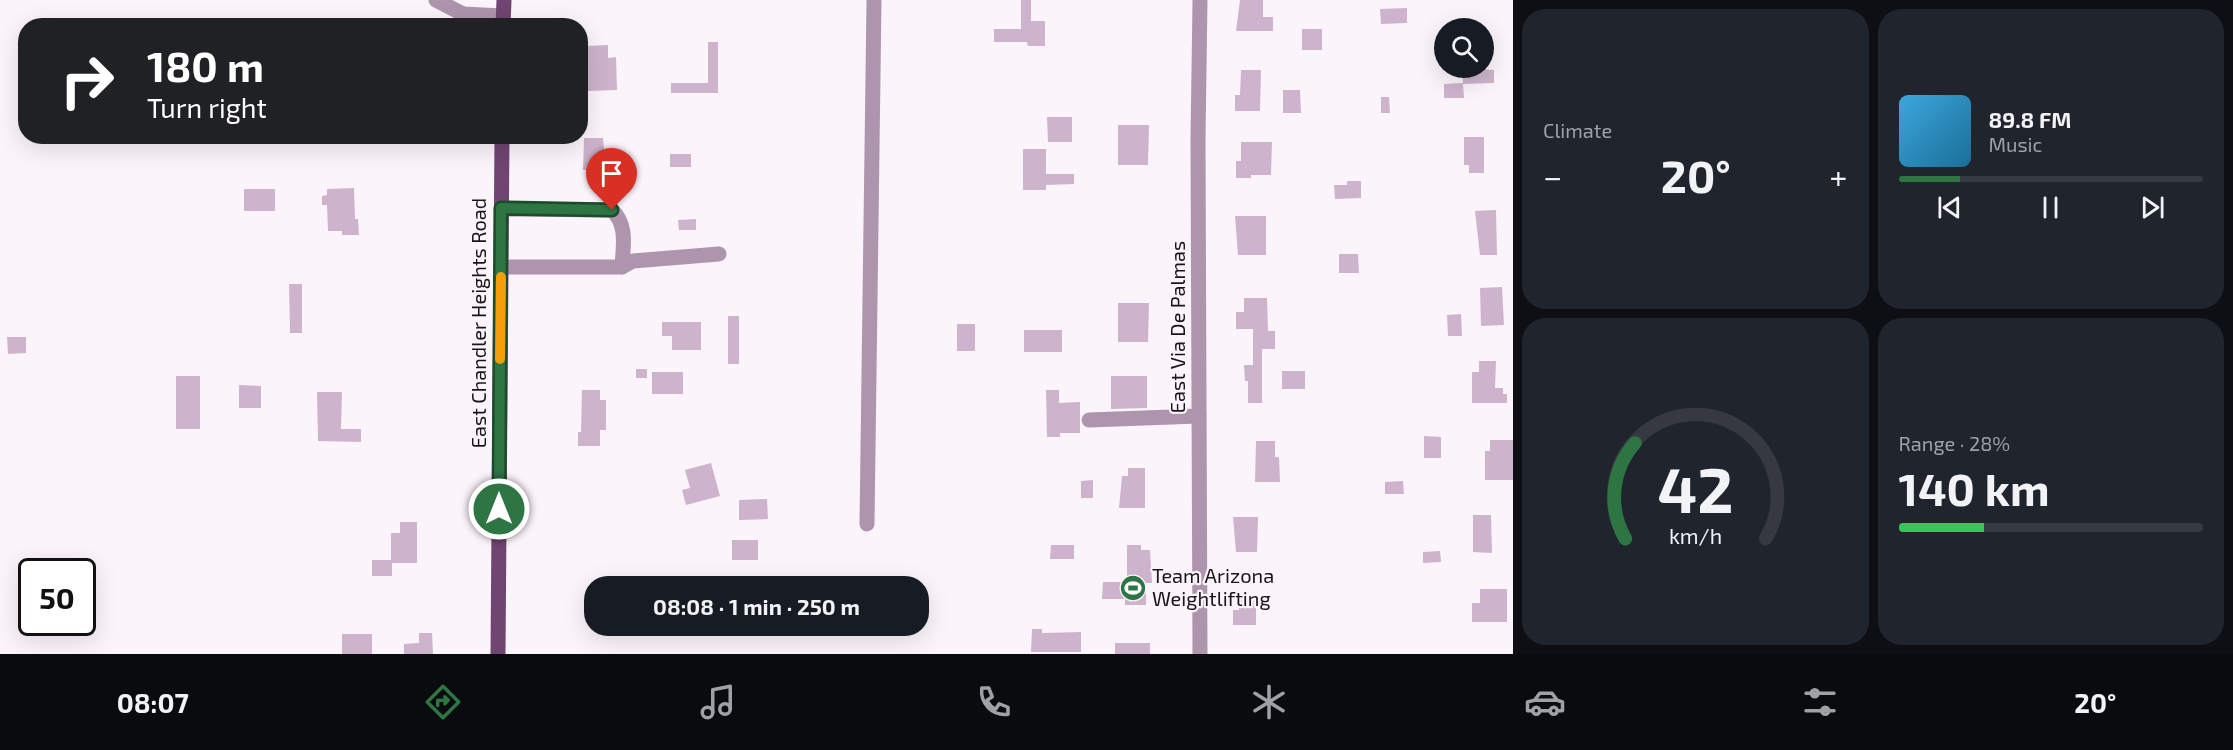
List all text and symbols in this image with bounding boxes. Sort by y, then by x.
map controls [1434,18,1494,78]
button: search [1434,18,1494,78]
text: 180 m [147,40,264,90]
icon: right [48,42,126,120]
text: Turn right [147,91,267,123]
text: 89.8 FM [1989,106,2071,132]
text: Climate [1543,118,1612,142]
text: Music [1989,132,2042,156]
pin [586,148,637,210]
text: 20° [1661,148,1731,202]
text: − [1543,156,1562,196]
text: + [1829,156,1848,196]
icon: arrive [595,157,628,190]
icon: previous [1933,191,1966,224]
icon: pause [2034,191,2067,224]
icon: next [2136,191,2169,224]
street label: East Chandler Heights Road [466,198,490,448]
street label: East Via De Palmas [1165,241,1189,413]
text: Range · 28% [1899,431,2010,455]
text: 42 [1657,451,1733,526]
text: 140 km [1899,461,2050,515]
position arrow [467,477,531,541]
text: km/h [1669,523,1722,548]
speed limit sign: 50 [18,558,96,636]
place label: Team Arizona Weightlifting [1152,563,1274,610]
sports icon: Team Arizona Weightlifting [1118,573,1148,603]
text: 08:08 · 1 min · 250 m [653,593,860,619]
icon: directions [422,681,464,723]
icon: music [697,681,739,723]
icon: phone [973,681,1015,723]
icon: climate [1248,681,1290,723]
icon: car [1524,681,1566,723]
icon: filters [1799,681,1841,723]
text: 08:07 [117,686,189,718]
text: 20° [2074,686,2116,718]

